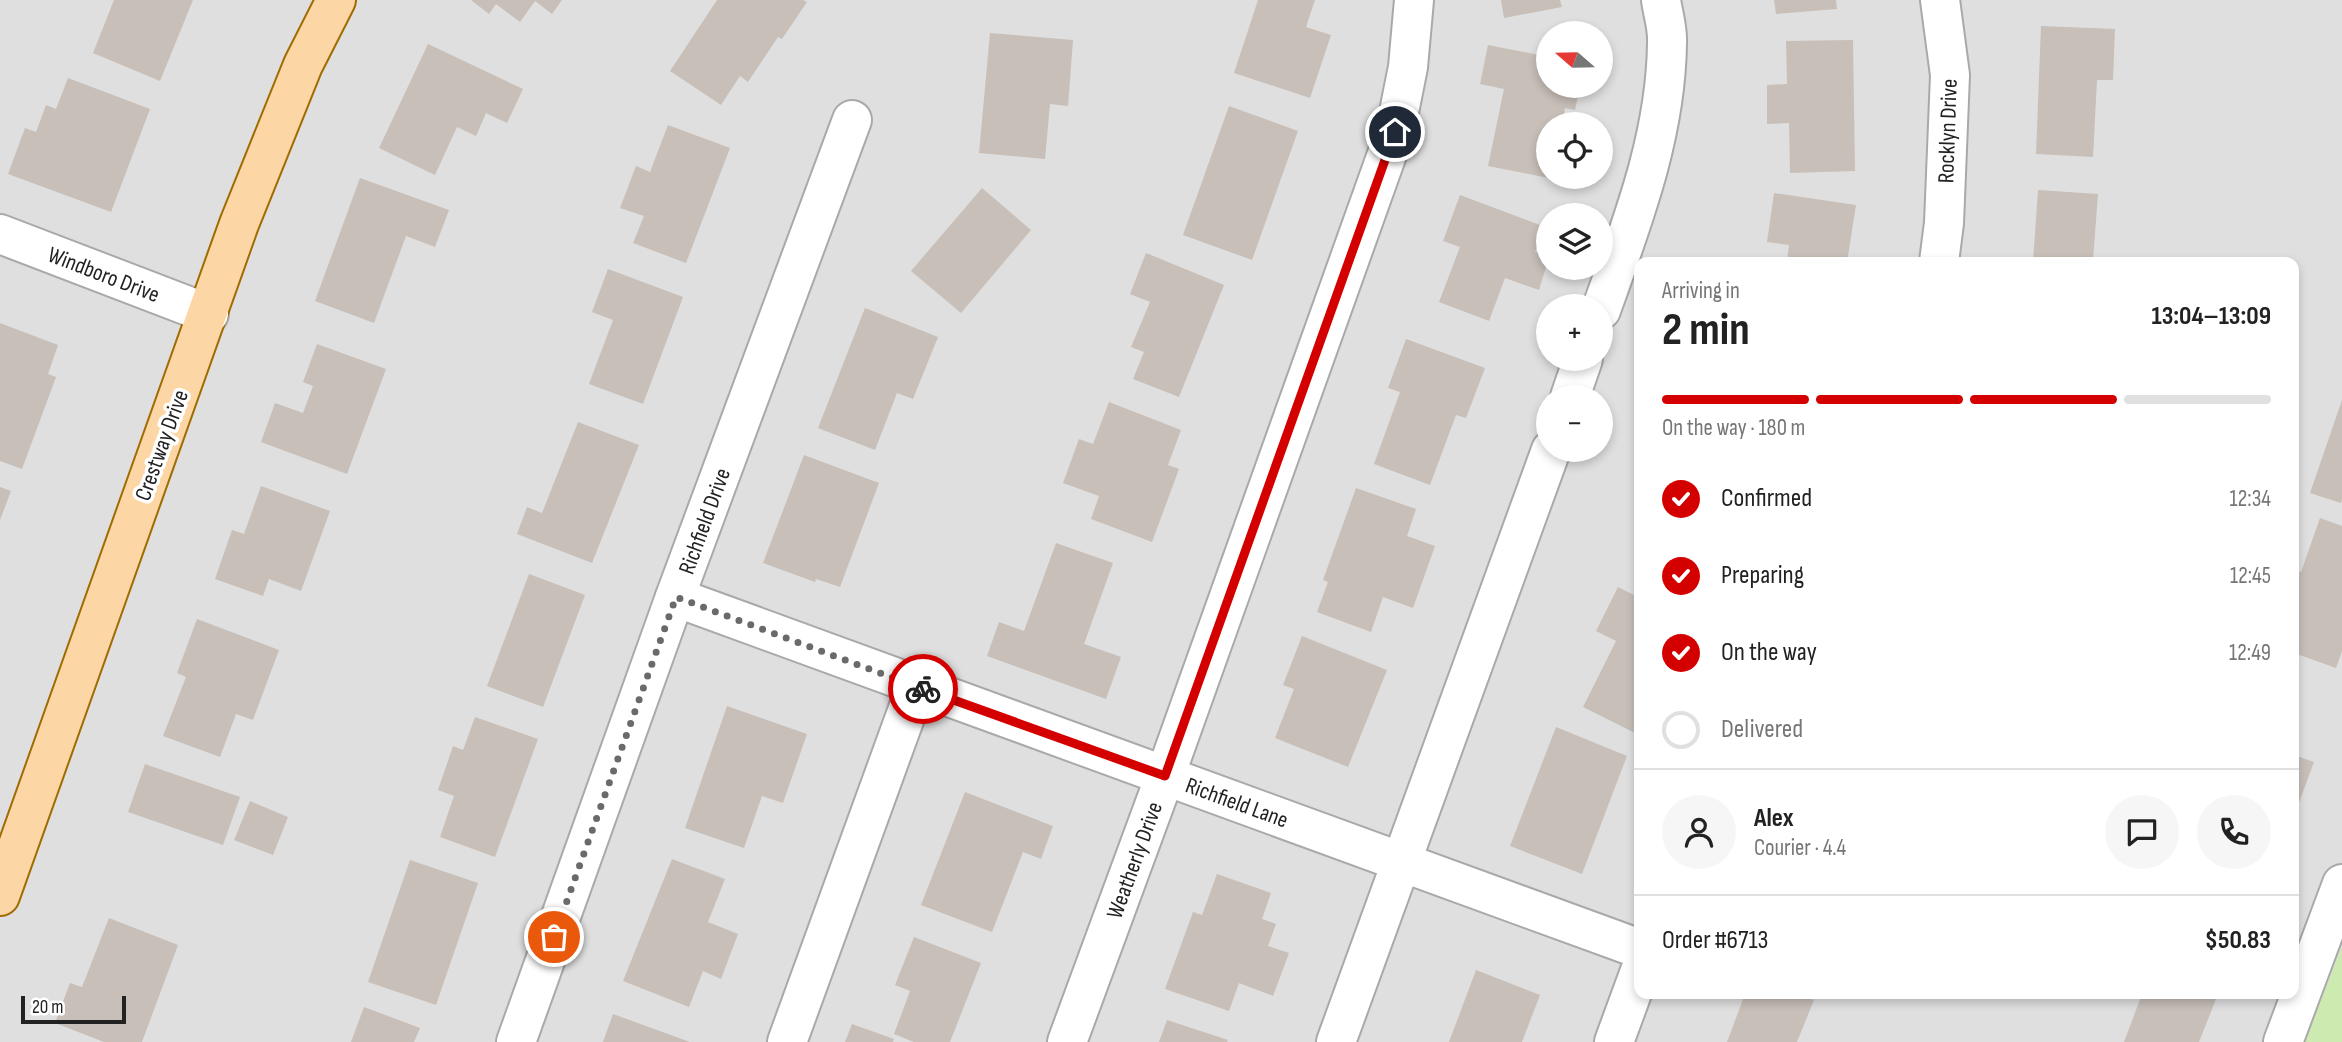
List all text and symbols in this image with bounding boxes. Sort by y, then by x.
north arrow [1536,21,1614,98]
map controls [1536,21,1613,462]
street label: Rocklyn Drive [1932,78,1964,184]
pin [1365,102,1425,162]
button: locate [1536,112,1613,189]
icon: home [1376,113,1414,151]
button: layers [1536,203,1613,280]
street label: Windboro Drive [44,241,163,309]
text: Arriving in [1662,277,1740,305]
button: + [1536,294,1613,371]
text: 13:04–13:09 [2151,301,2271,332]
text: 2 min [1662,303,1750,358]
button: − [1536,385,1613,462]
street label: Crestway Drive [129,386,195,505]
text: On the way · 180 m [1662,414,1805,442]
street label: Richfield Drive [673,464,737,578]
icon: check [1662,480,1700,518]
text: Confirmed [1721,483,1812,514]
text: 12:34 [2230,485,2271,513]
icon: check [1662,557,1700,595]
text: Preparing [1721,560,1804,591]
text: 12:45 [2230,562,2271,590]
icon: check [1662,634,1700,672]
text: On the way [1721,637,1817,668]
text: 12:49 [2229,639,2271,667]
courier [888,654,958,724]
icon: bike [904,670,942,708]
text: Delivered [1721,714,1803,745]
street label: Richfield Lane [1181,771,1292,834]
button: person [1662,795,1736,869]
button: chat [2105,795,2179,869]
button: phone [2197,795,2271,869]
street label: Weatherly Drive [1101,798,1169,923]
text: Alex [1754,803,1794,834]
text: Courier · 4.4 [1754,834,1846,862]
pin [524,907,584,967]
icon: bag [535,918,573,956]
text: Order #6713 [1662,925,1768,956]
text: $50.83 [2205,925,2271,956]
scale bar [21,993,126,1025]
text: 20 m [32,996,64,1019]

